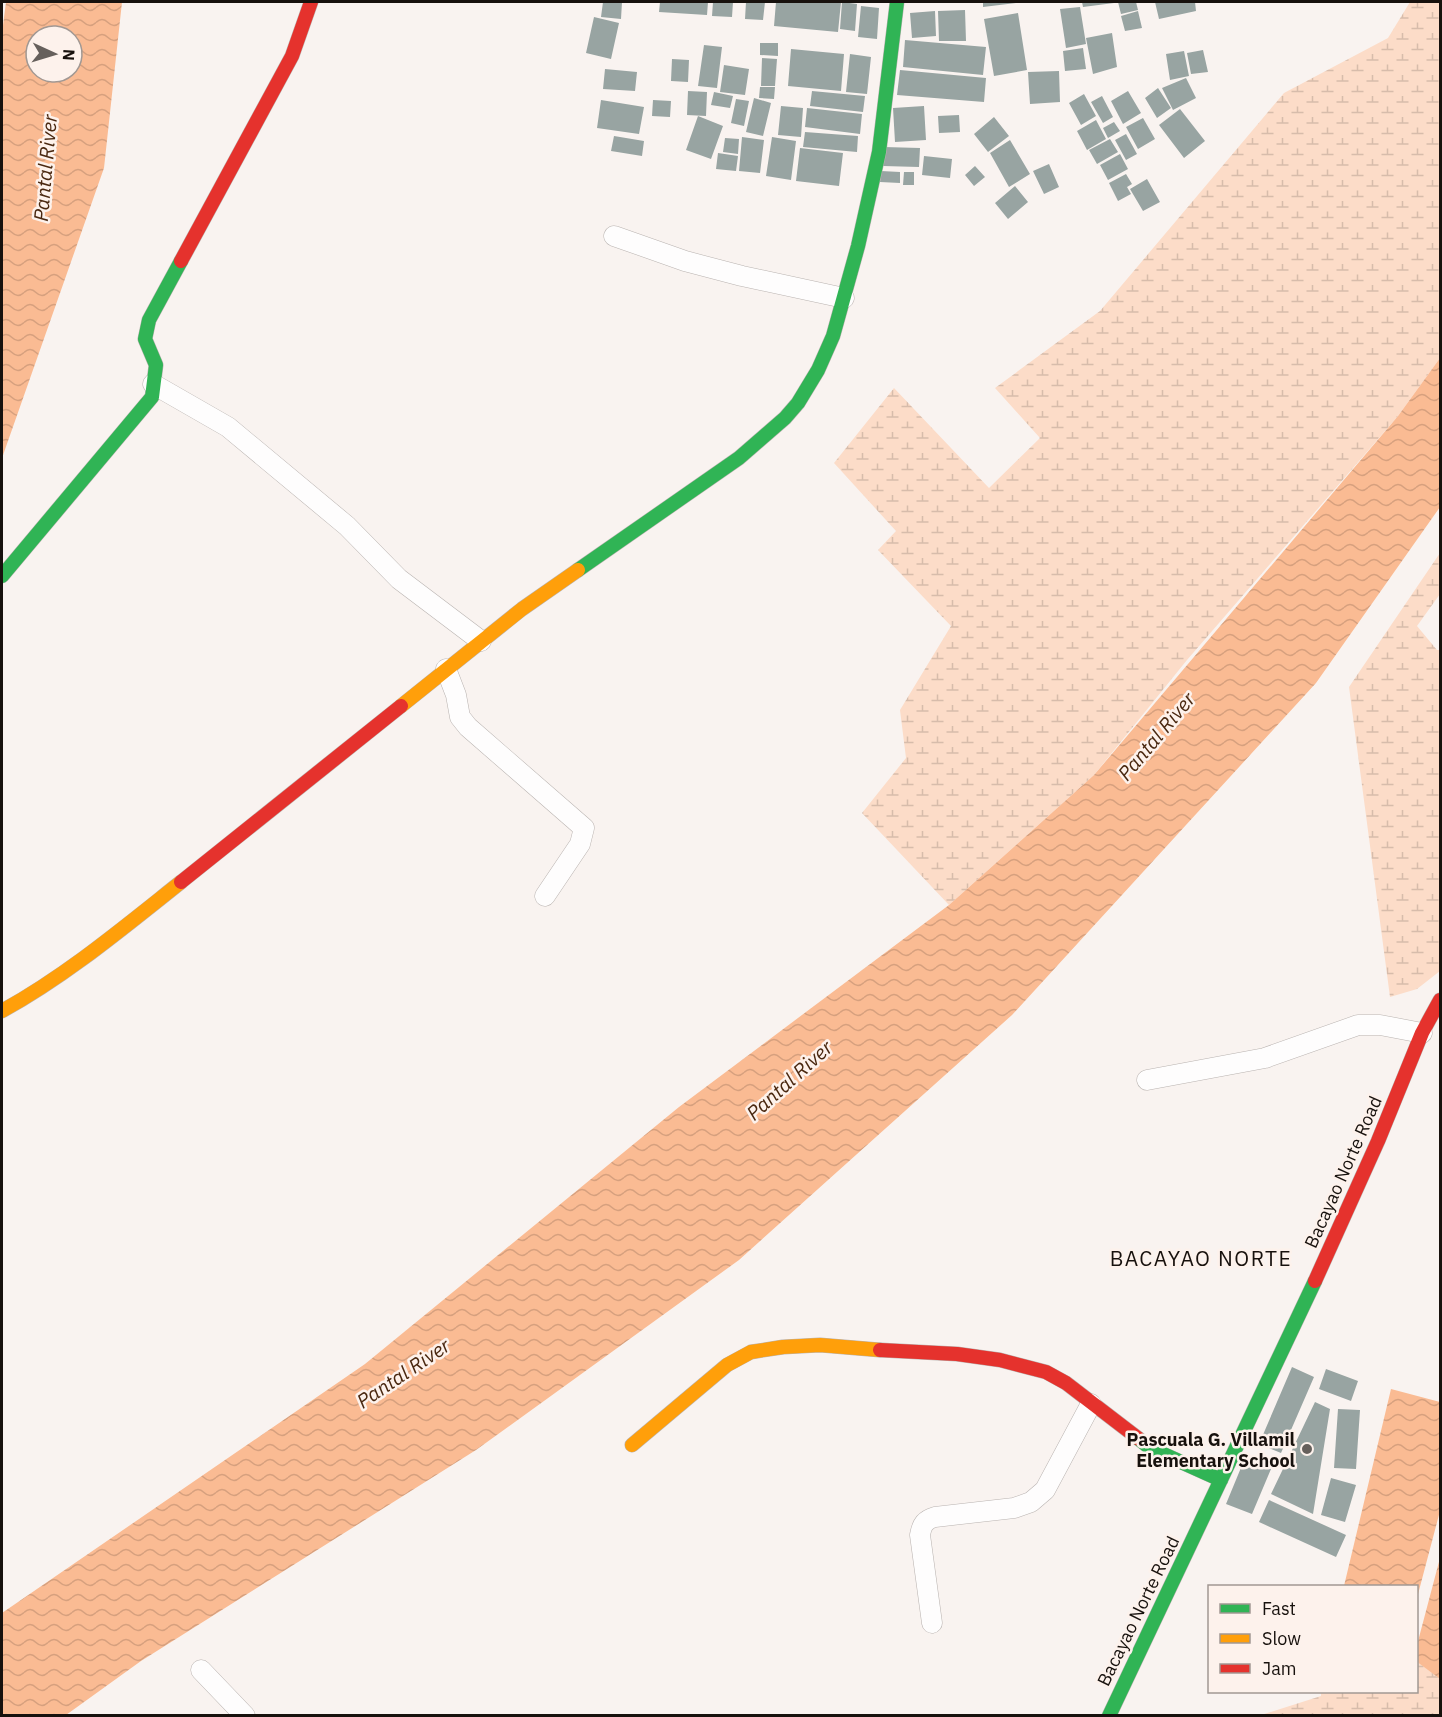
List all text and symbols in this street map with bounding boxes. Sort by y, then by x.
north arrow [24,24,84,84]
text: N [59,49,79,62]
water label: Pantal River [27,113,63,223]
water label: Pantal River [1111,686,1201,786]
water label: Pantal River [740,1034,838,1126]
street label: Bacayao Norte Road [1299,1092,1387,1252]
district label: BACAYAO NORTE [1110,1244,1292,1272]
water label: Pantal River [351,1331,456,1414]
place label: Pascuala G. Villamil Elementary School [1127,1428,1296,1472]
marker: Pascuala G. Villamil Elementary School [1300,1442,1314,1456]
street label: Bacayao Norte Road [1092,1532,1184,1690]
legend [1208,1585,1418,1693]
text: Fast [1262,1597,1296,1620]
text: Slow [1262,1627,1301,1650]
text: Jam [1262,1657,1297,1680]

